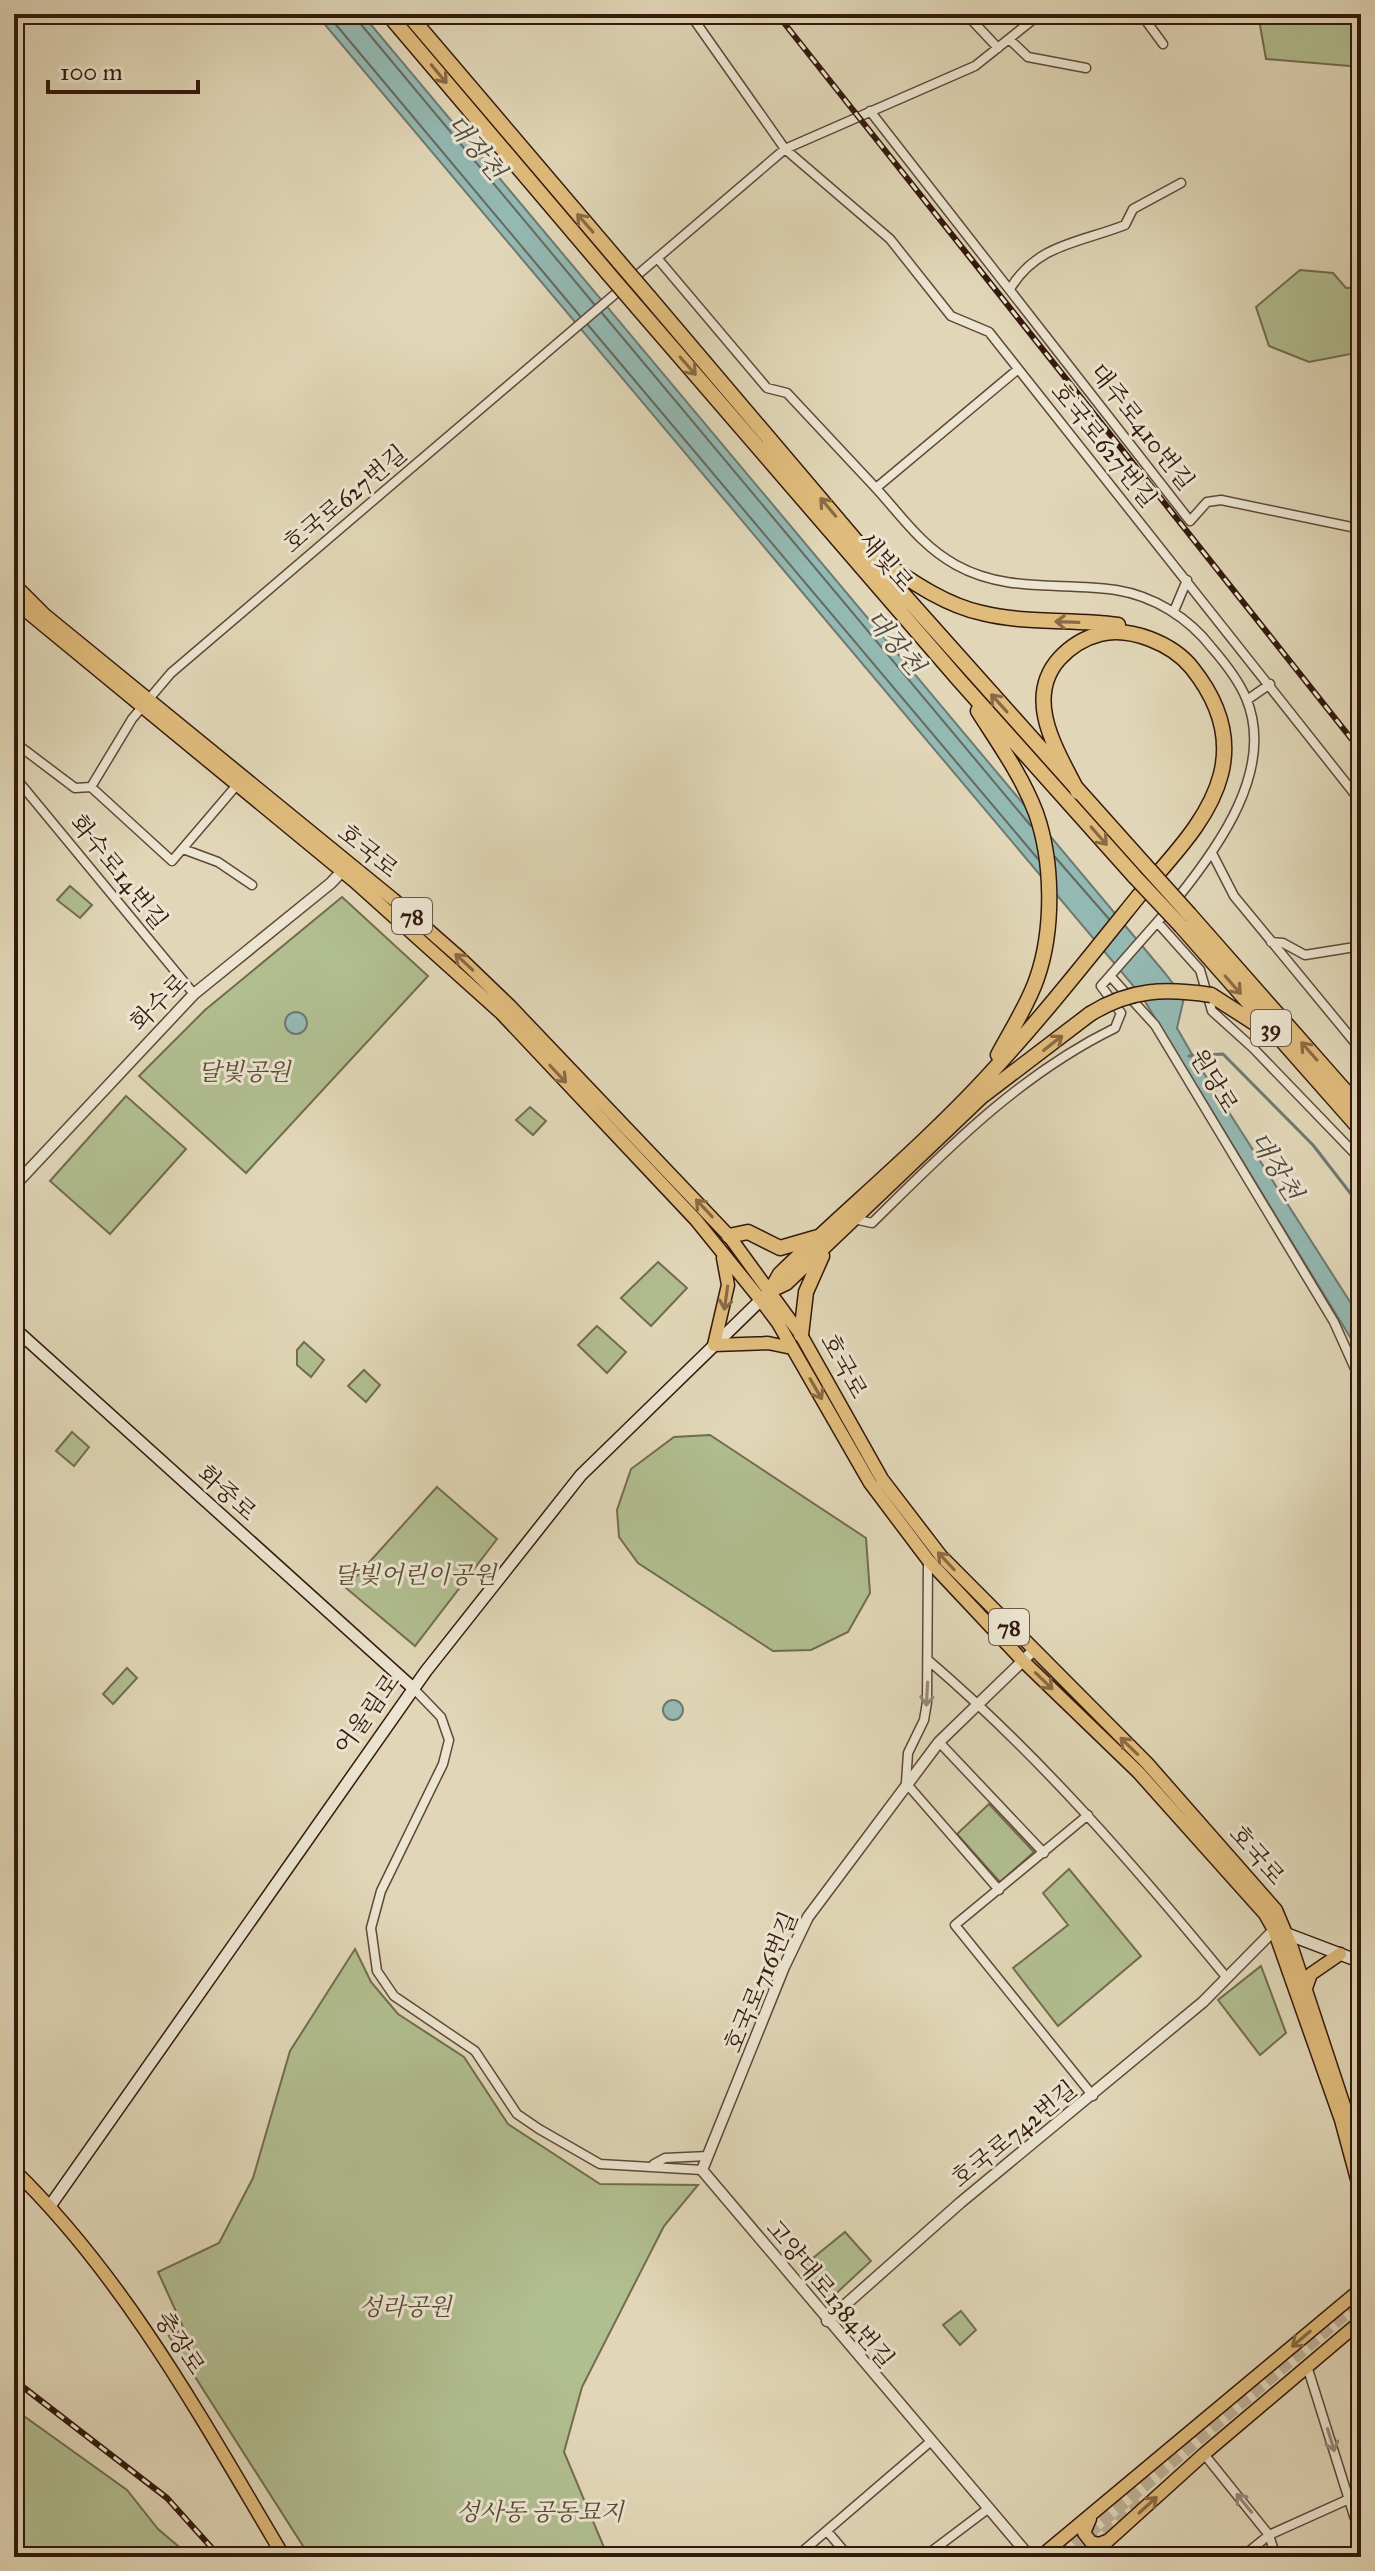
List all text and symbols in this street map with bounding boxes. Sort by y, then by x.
scale bar [48,44,198,94]
text: 100 m [60,57,123,87]
one-way arrow [430,63,448,83]
water label: 대장천 [440,108,514,188]
one-way arrow [577,214,595,234]
one-way arrow [679,356,697,376]
street label: 대주로410번길 [1083,358,1201,496]
street label: 호국로627번길 [1044,376,1164,514]
street label: 호국로627번길 [277,439,413,559]
one-way arrow [819,498,837,518]
street label: 새빛로 [852,526,920,598]
water label: 대장천 [859,603,933,683]
one-way arrow [1054,615,1081,630]
one-way arrow [990,693,1008,713]
street label: 화수로14번길 [64,809,174,935]
street label: 호국로 [332,817,404,885]
one-way arrow [1090,825,1108,845]
road number: 78 [392,898,432,934]
one-way arrow [454,954,474,972]
street label: 화수로 [124,967,194,1037]
one-way arrow [1224,974,1242,994]
road number: 39 [1251,1010,1291,1046]
one-way arrow [1042,1035,1063,1052]
one-way arrow [1301,1041,1319,1061]
street label: 원당로 [1183,1043,1245,1119]
park label: 달빛공원 [198,1057,292,1087]
one-way arrow [549,1064,568,1084]
water label: 대장천 [1242,1126,1311,1208]
one-way arrow [695,1199,713,1219]
one-way arrow [718,1285,733,1310]
street label: 호국로 [814,1328,874,1404]
one-way arrow [808,1377,824,1400]
street label: 화중로 [191,1459,263,1527]
one-way arrow [936,1551,955,1571]
park label: 달빛어린이공원 [334,1560,498,1590]
road number: 78 [989,1609,1029,1645]
street label: 어울림로 [328,1668,406,1760]
one-way arrow [1034,1671,1054,1690]
one-way arrow [919,1680,934,1707]
one-way arrow [1119,1736,1139,1755]
street label: 호국로 [1223,1819,1291,1891]
street label: 호국로716번길 [718,1907,804,2057]
street label: 호국로742번길 [945,2074,1083,2194]
street label: 고양대로1384번길 [759,2214,901,2374]
park label: 성라공원 [359,2292,453,2322]
street label: 충장로 [148,2306,212,2380]
one-way arrow [1292,2330,1312,2348]
one-way arrow [1324,2427,1339,2453]
one-way arrow [1235,2493,1253,2514]
one-way arrow [1137,2496,1157,2514]
park label: 성사동 공동묘지 [456,2497,626,2527]

